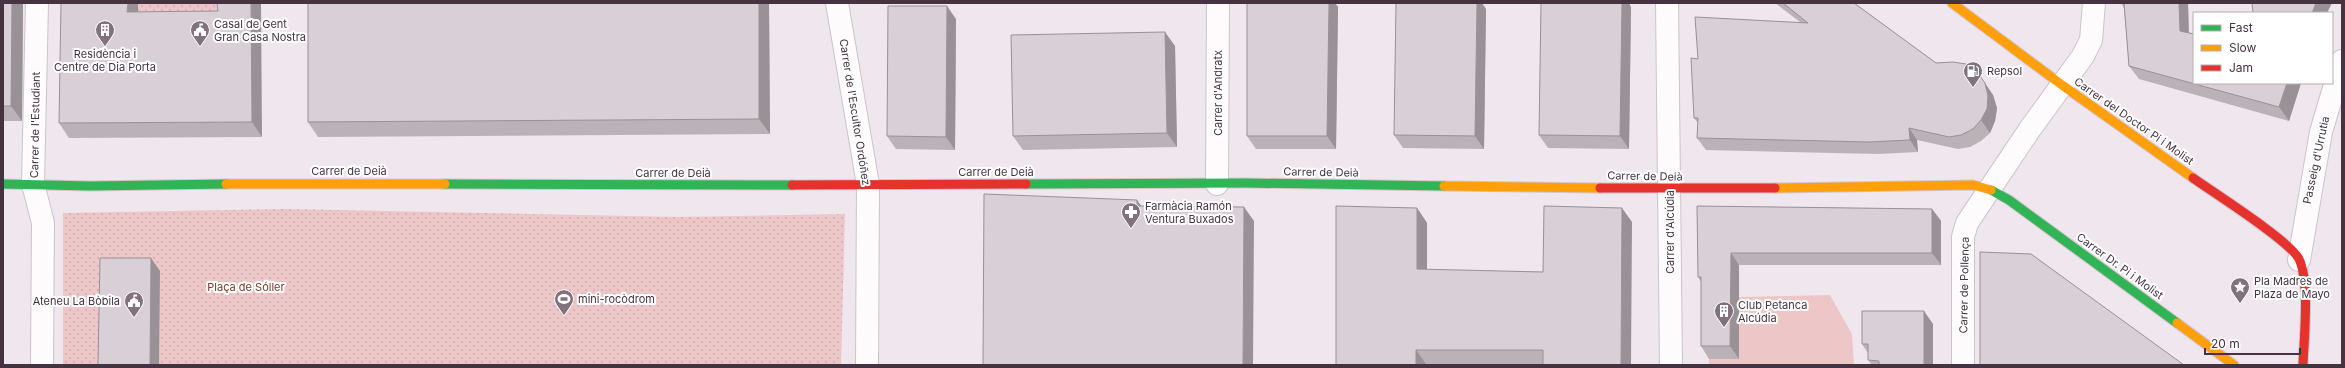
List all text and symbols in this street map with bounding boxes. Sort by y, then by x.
legend [2193,12,2333,84]
place label: Casal de Gent Gran Casa Nostra [214,17,306,44]
building icon: Residència i Centre de Dia Porta [94,19,116,47]
public building icon: Casal de Gent Gran Casa Nostra [189,19,211,47]
text: Fast [2229,20,2253,35]
street label: Carrer de l'Escultor Ordóñez [836,38,874,186]
text: Slow [2229,40,2257,55]
place label: Residència i Centre de Dia Porta [54,47,156,74]
street label: Carrer d'Andratx [1211,50,1225,136]
fuel station icon: Repsol [1962,60,1984,88]
text: Jam [2229,60,2253,75]
place label: Repsol [1987,64,2022,78]
street label: Carrer de l'Estudiant [27,71,43,178]
street label: Carrer del Doctor Pi i Molist [2071,74,2197,168]
street label: Passeig d'Urrutia [2300,115,2332,205]
street label: Carrer de Deià [311,164,387,178]
street label: Carrer de Deià [1283,164,1359,180]
street label: Carrer de Deià [958,165,1034,179]
street label: Carrer de Deià [635,166,711,180]
street label: Carrer de Deià [1607,168,1683,184]
street label: Carrer d'Alcúdia [1663,190,1677,274]
place label: Farmàcia Ramón Ventura Buxados [1145,199,1234,226]
pharmacy icon: Farmàcia Ramón Ventura Buxados [1120,201,1142,229]
street label: Carrer Dr. Pi i Molist [2074,230,2166,302]
street label: Carrer de Pollença [1956,237,1972,333]
place label: Pla Madres de Plaza de Mayo [2254,274,2330,301]
place icon: Pla Madres de Plaza de Mayo [2229,276,2251,304]
park label: Plaça de Sóller [207,280,285,294]
sports icon: mini-rocòdrom [553,288,575,316]
public building icon: Ateneu La Bòbila [123,290,145,318]
place label: mini-rocòdrom [578,292,655,306]
place label: Ateneu La Bòbila [33,294,120,308]
place label: Club Petanca Alcúdia [1738,298,1807,325]
building icon: Club Petanca Alcúdia [1713,300,1735,328]
scale bar [2205,330,2300,356]
text: 20 m [2211,336,2240,351]

